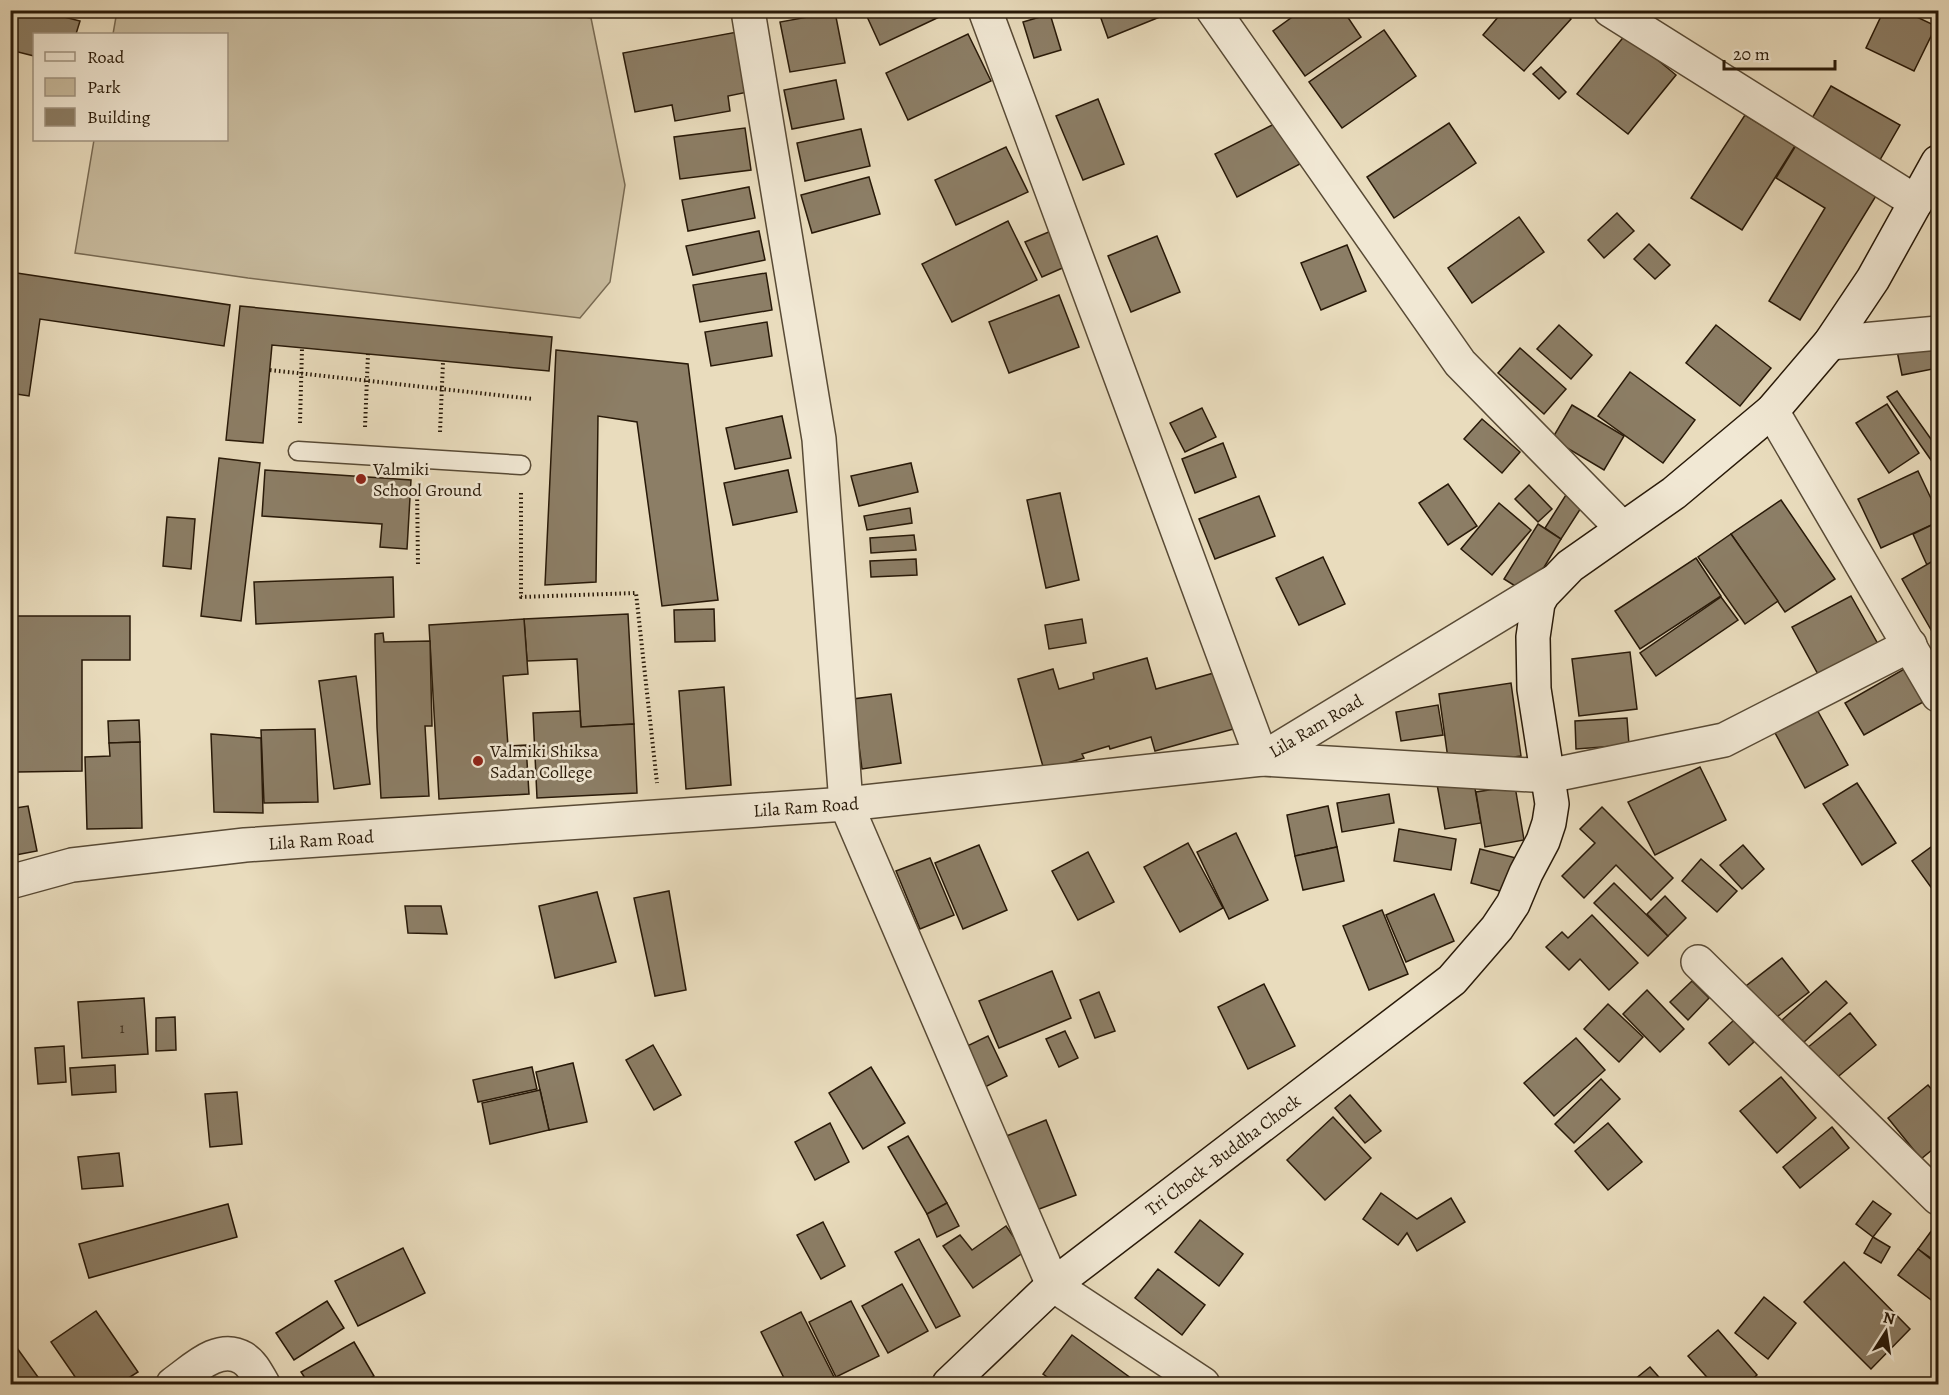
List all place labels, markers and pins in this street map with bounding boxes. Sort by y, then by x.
place label: Valmiki School Ground [372,457,482,502]
marker: Valmiki School Ground [354,472,368,486]
place label: Valmiki Shiksa Sadan College [489,739,599,784]
marker: Valmiki Shiksa Sadan College [471,754,485,768]

